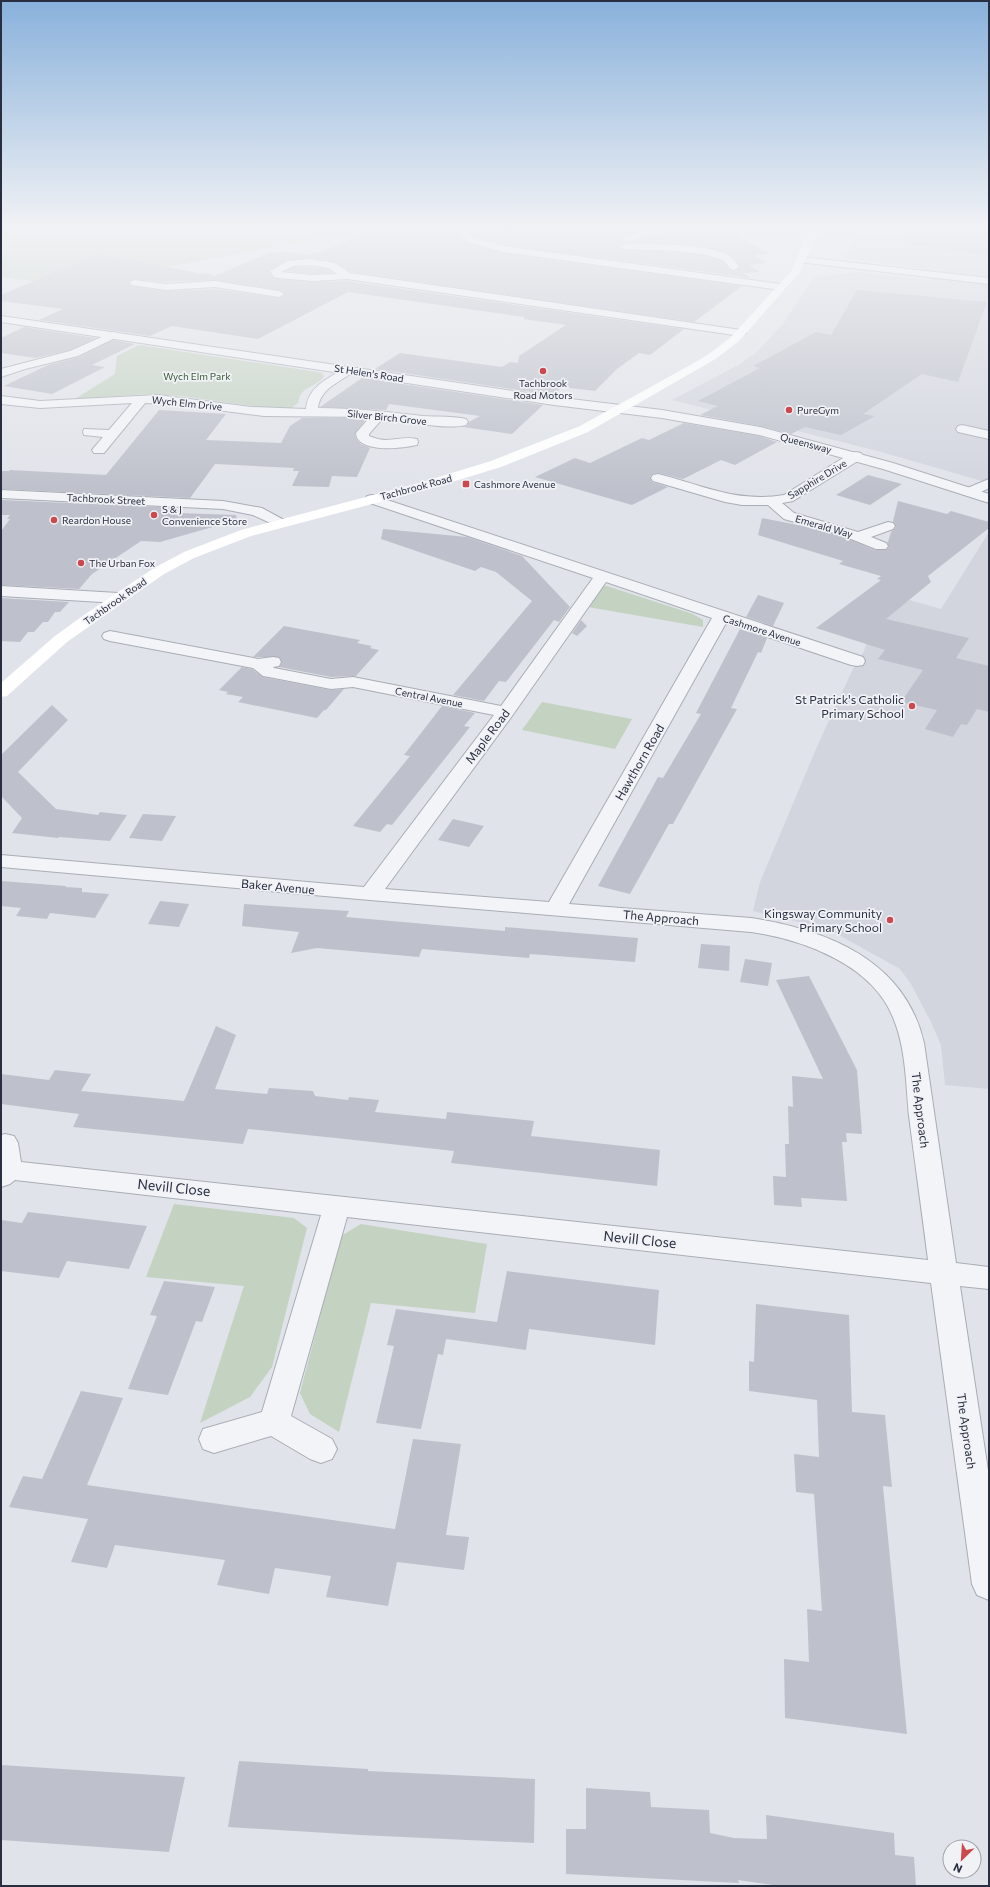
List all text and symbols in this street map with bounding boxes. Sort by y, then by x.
street label: St Helen's Road [334,362,405,384]
marker: Tachbrook Road Motors [538,366,548,376]
park label: Wych Elm Park [163,370,231,382]
place label: Tachbrook Road Motors [513,377,573,401]
street label: Wych Elm Drive [151,393,223,413]
place label: PureGym [797,404,839,416]
marker: PureGym [784,405,794,415]
street label: Silver Birch Grove [347,407,427,427]
street label: Queensway [779,430,833,456]
street label: Sapphire Drive [785,457,849,501]
street label: Tachbrook Road [379,472,453,502]
place label: Cashmore Avenue [474,478,555,490]
marker: Cashmore Avenue [461,479,471,489]
street label: Tachbrook Street [66,491,146,507]
place label: S & J Convenience Store [162,503,247,527]
marker: S & J Convenience Store [149,510,159,520]
street label: Emerald Way [794,512,854,540]
place label: Reardon House [62,514,131,526]
marker: Reardon House [49,515,59,525]
place label: The Urban Fox [89,557,156,569]
marker: The Urban Fox [76,558,86,568]
street label: Tachbrook Road [81,575,149,627]
street label: Cashmore Avenue [721,612,803,648]
street label: Central Avenue [394,685,464,709]
place label: St Patrick's Catholic Primary School [795,692,904,720]
marker: St Patrick's Catholic Primary School [907,701,917,711]
street label: Maple Road [462,706,512,766]
street label: Hawthorn Road [612,721,667,803]
street label: Baker Avenue [241,876,315,896]
place label: Kingsway Community Primary School [764,906,882,934]
street label: The Approach [622,907,700,927]
marker: Kingsway Community Primary School [885,915,895,925]
street label: The Approach [909,1071,933,1149]
street label: Nevill Close [137,1175,211,1199]
street label: Nevill Close [603,1227,677,1251]
street label: The Approach [955,1392,979,1470]
north arrow [942,1839,982,1879]
text: N [951,1861,964,1876]

